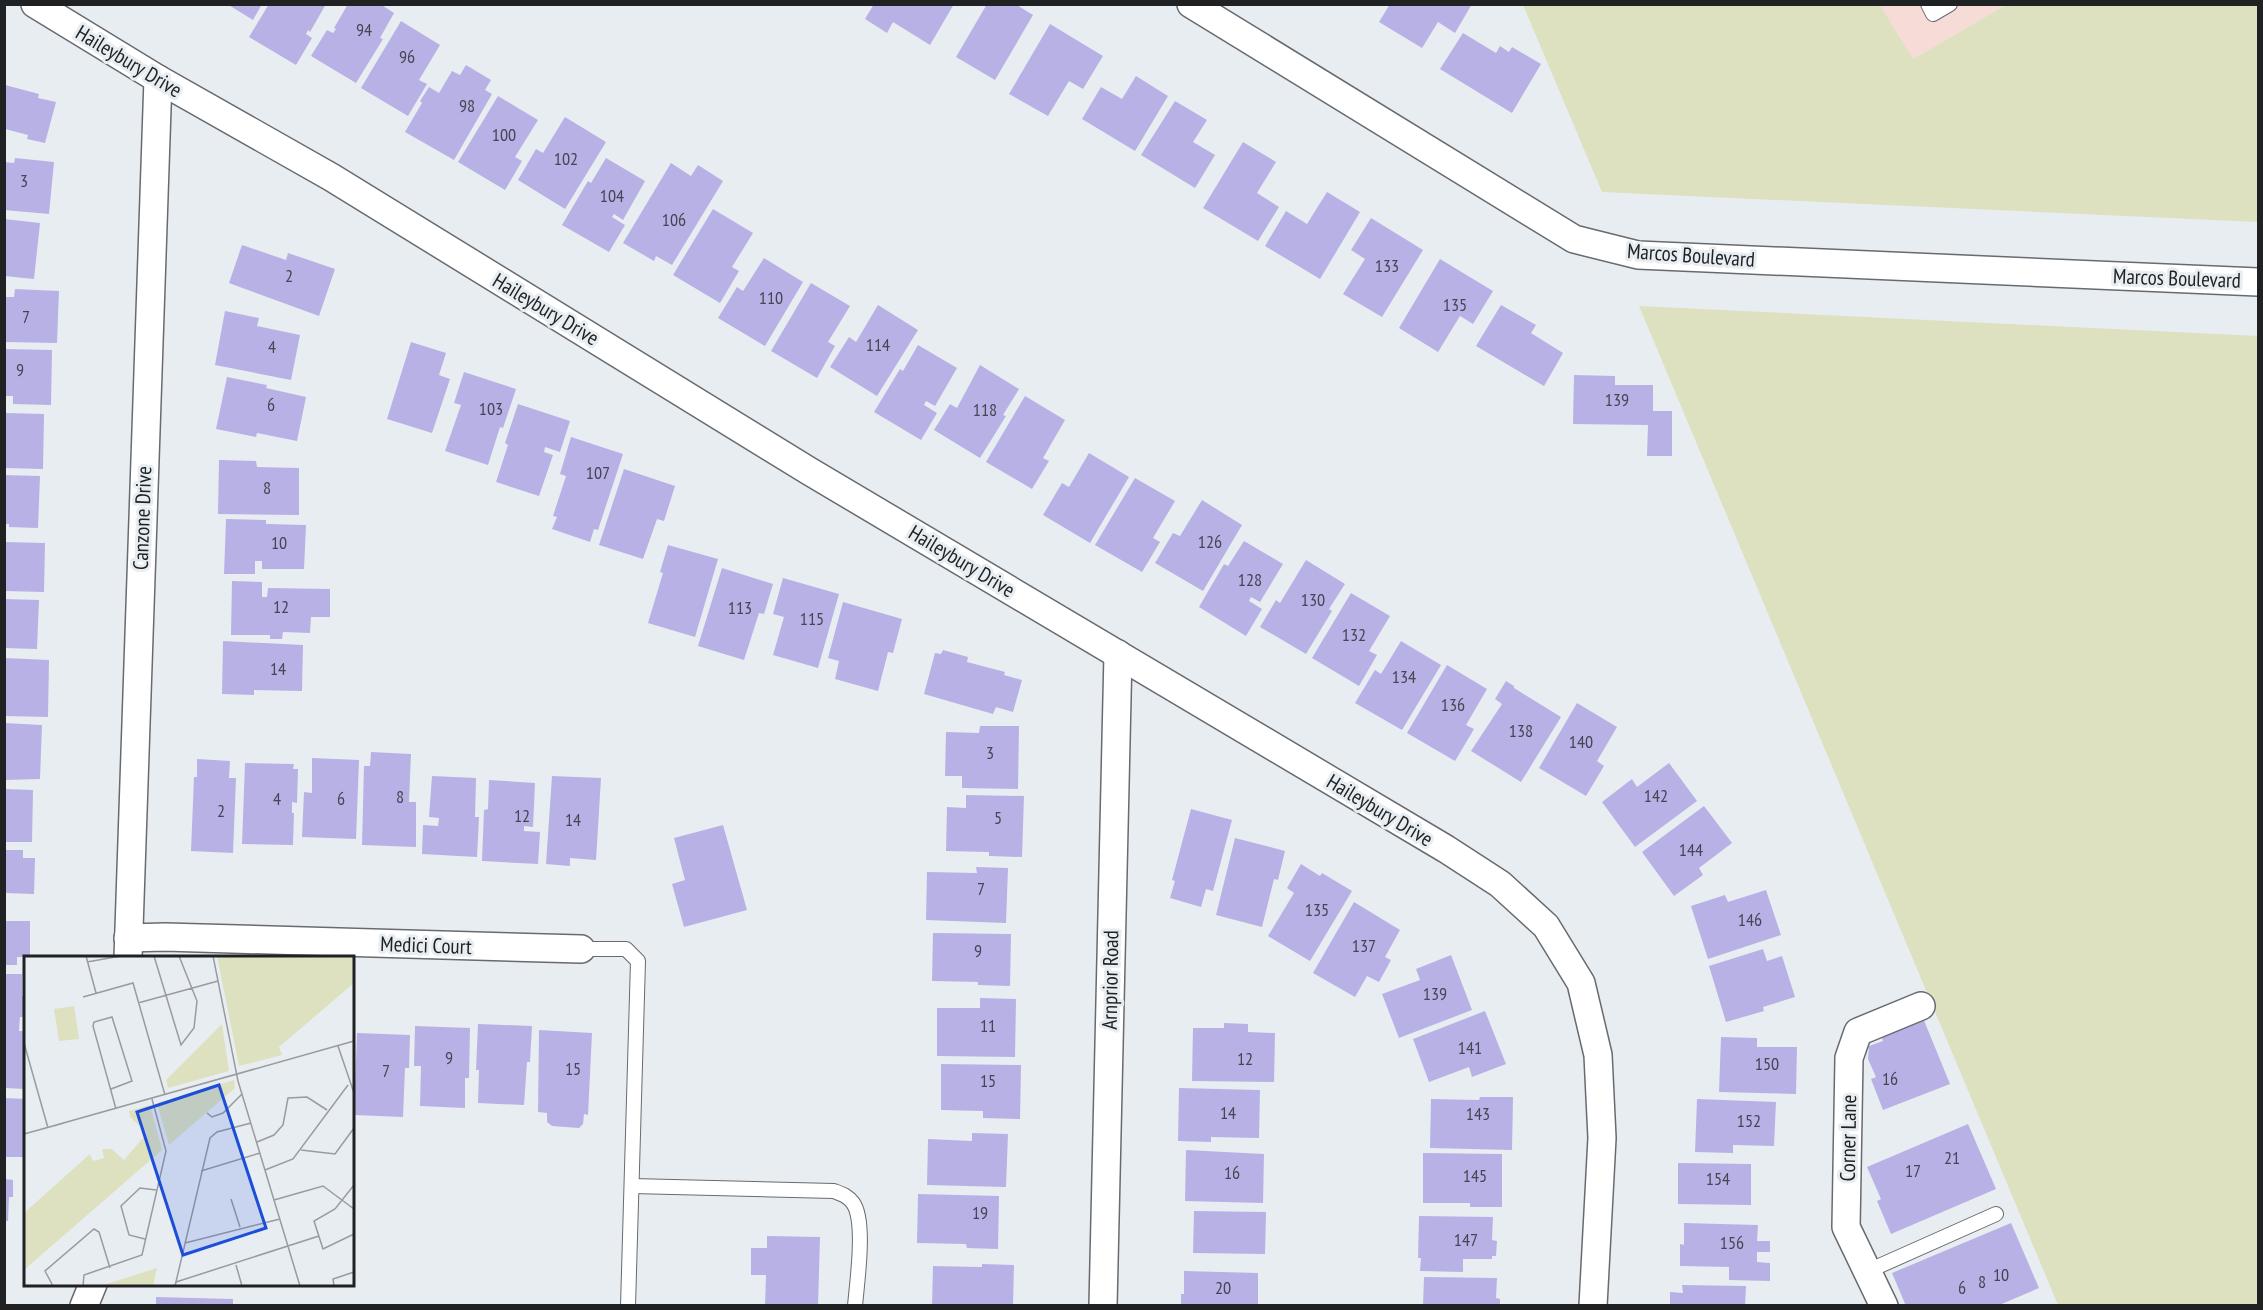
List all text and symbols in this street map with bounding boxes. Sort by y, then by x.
house number: 94 [356,18,372,41]
street label: Haileybury Drive [71,19,187,103]
house number: 96 [399,45,415,68]
house number: 98 [459,94,475,117]
house number: 100 [492,123,516,146]
house number: 102 [554,147,578,170]
house number: 3 [20,169,28,192]
house number: 104 [600,184,624,207]
house number: 106 [662,208,686,231]
street label: Marcos Boulevard [1626,237,1756,273]
house number: 133 [1375,254,1399,277]
street label: Marcos Boulevard [2113,262,2241,294]
house number: 2 [285,264,293,287]
street label: Haileybury Drive [488,267,604,351]
house number: 110 [759,286,783,309]
house number: 135 [1443,293,1467,316]
house number: 7 [22,305,30,328]
house number: 114 [866,333,890,356]
house number: 4 [268,335,276,358]
house number: 9 [16,358,24,381]
house number: 139 [1605,388,1629,411]
house number: 6 [267,393,275,416]
house number: 103 [479,397,503,420]
house number: 118 [973,398,997,421]
house number: 107 [586,461,610,484]
street label: Canzone Drive [127,466,157,570]
house number: 8 [263,476,271,499]
street label: Haileybury Drive [904,519,1020,603]
house number: 126 [1198,530,1222,553]
house number: 10 [271,531,287,554]
house number: 128 [1238,568,1262,591]
house number: 130 [1301,588,1325,611]
house number: 12 [273,595,289,618]
house number: 113 [728,596,752,619]
house number: 115 [800,607,824,630]
house number: 132 [1342,623,1366,646]
house number: 14 [270,657,286,680]
house number: 134 [1392,665,1416,688]
house number: 136 [1441,693,1465,716]
house number: 138 [1509,719,1533,742]
house number: 140 [1569,730,1593,753]
house number: 3 [986,741,994,764]
street label: Haileybury Drive [1322,768,1438,852]
house number: 142 [1644,784,1668,807]
house number: 8 [396,785,404,808]
house number: 4 [273,787,281,810]
house number: 6 [337,787,345,810]
house number: 2 [217,799,225,822]
house number: 12 [514,804,530,827]
house number: 5 [994,806,1002,829]
house number: 14 [565,808,581,831]
house number: 144 [1679,838,1703,861]
house number: 7 [977,877,985,900]
house number: 135 [1305,898,1329,921]
house number: 146 [1738,908,1762,931]
street label: Medici Court [380,930,472,960]
street label: Arnprior Road [1096,930,1124,1030]
house number: 137 [1352,934,1376,957]
house number: 9 [974,939,982,962]
inset map [24,956,354,1286]
house number: 139 [1423,982,1447,1005]
house number: 11 [980,1014,996,1037]
house number: 141 [1458,1036,1482,1059]
house number: 9 [445,1046,453,1069]
house number: 12 [1237,1047,1253,1070]
house number: 150 [1755,1052,1779,1075]
house number: 15 [565,1057,581,1080]
house number: 7 [382,1059,390,1082]
house number: 16 [1882,1067,1898,1090]
house number: 15 [980,1069,996,1092]
street label: Corner Lane [1834,1094,1862,1182]
house number: 14 [1220,1101,1236,1124]
house number: 143 [1466,1102,1490,1125]
house number: 152 [1737,1109,1761,1132]
house number: 21 [1944,1146,1960,1169]
house number: 17 [1905,1159,1921,1182]
house number: 16 [1224,1161,1240,1184]
house number: 145 [1463,1164,1487,1187]
house number: 154 [1706,1167,1730,1190]
house number: 19 [972,1201,988,1224]
house number: 147 [1454,1228,1478,1251]
house number: 156 [1720,1231,1744,1254]
house number: 10 [1993,1263,2009,1286]
house number: 8 [1978,1270,1986,1293]
house number: 20 [1215,1276,1231,1299]
house number: 6 [1958,1276,1966,1299]

